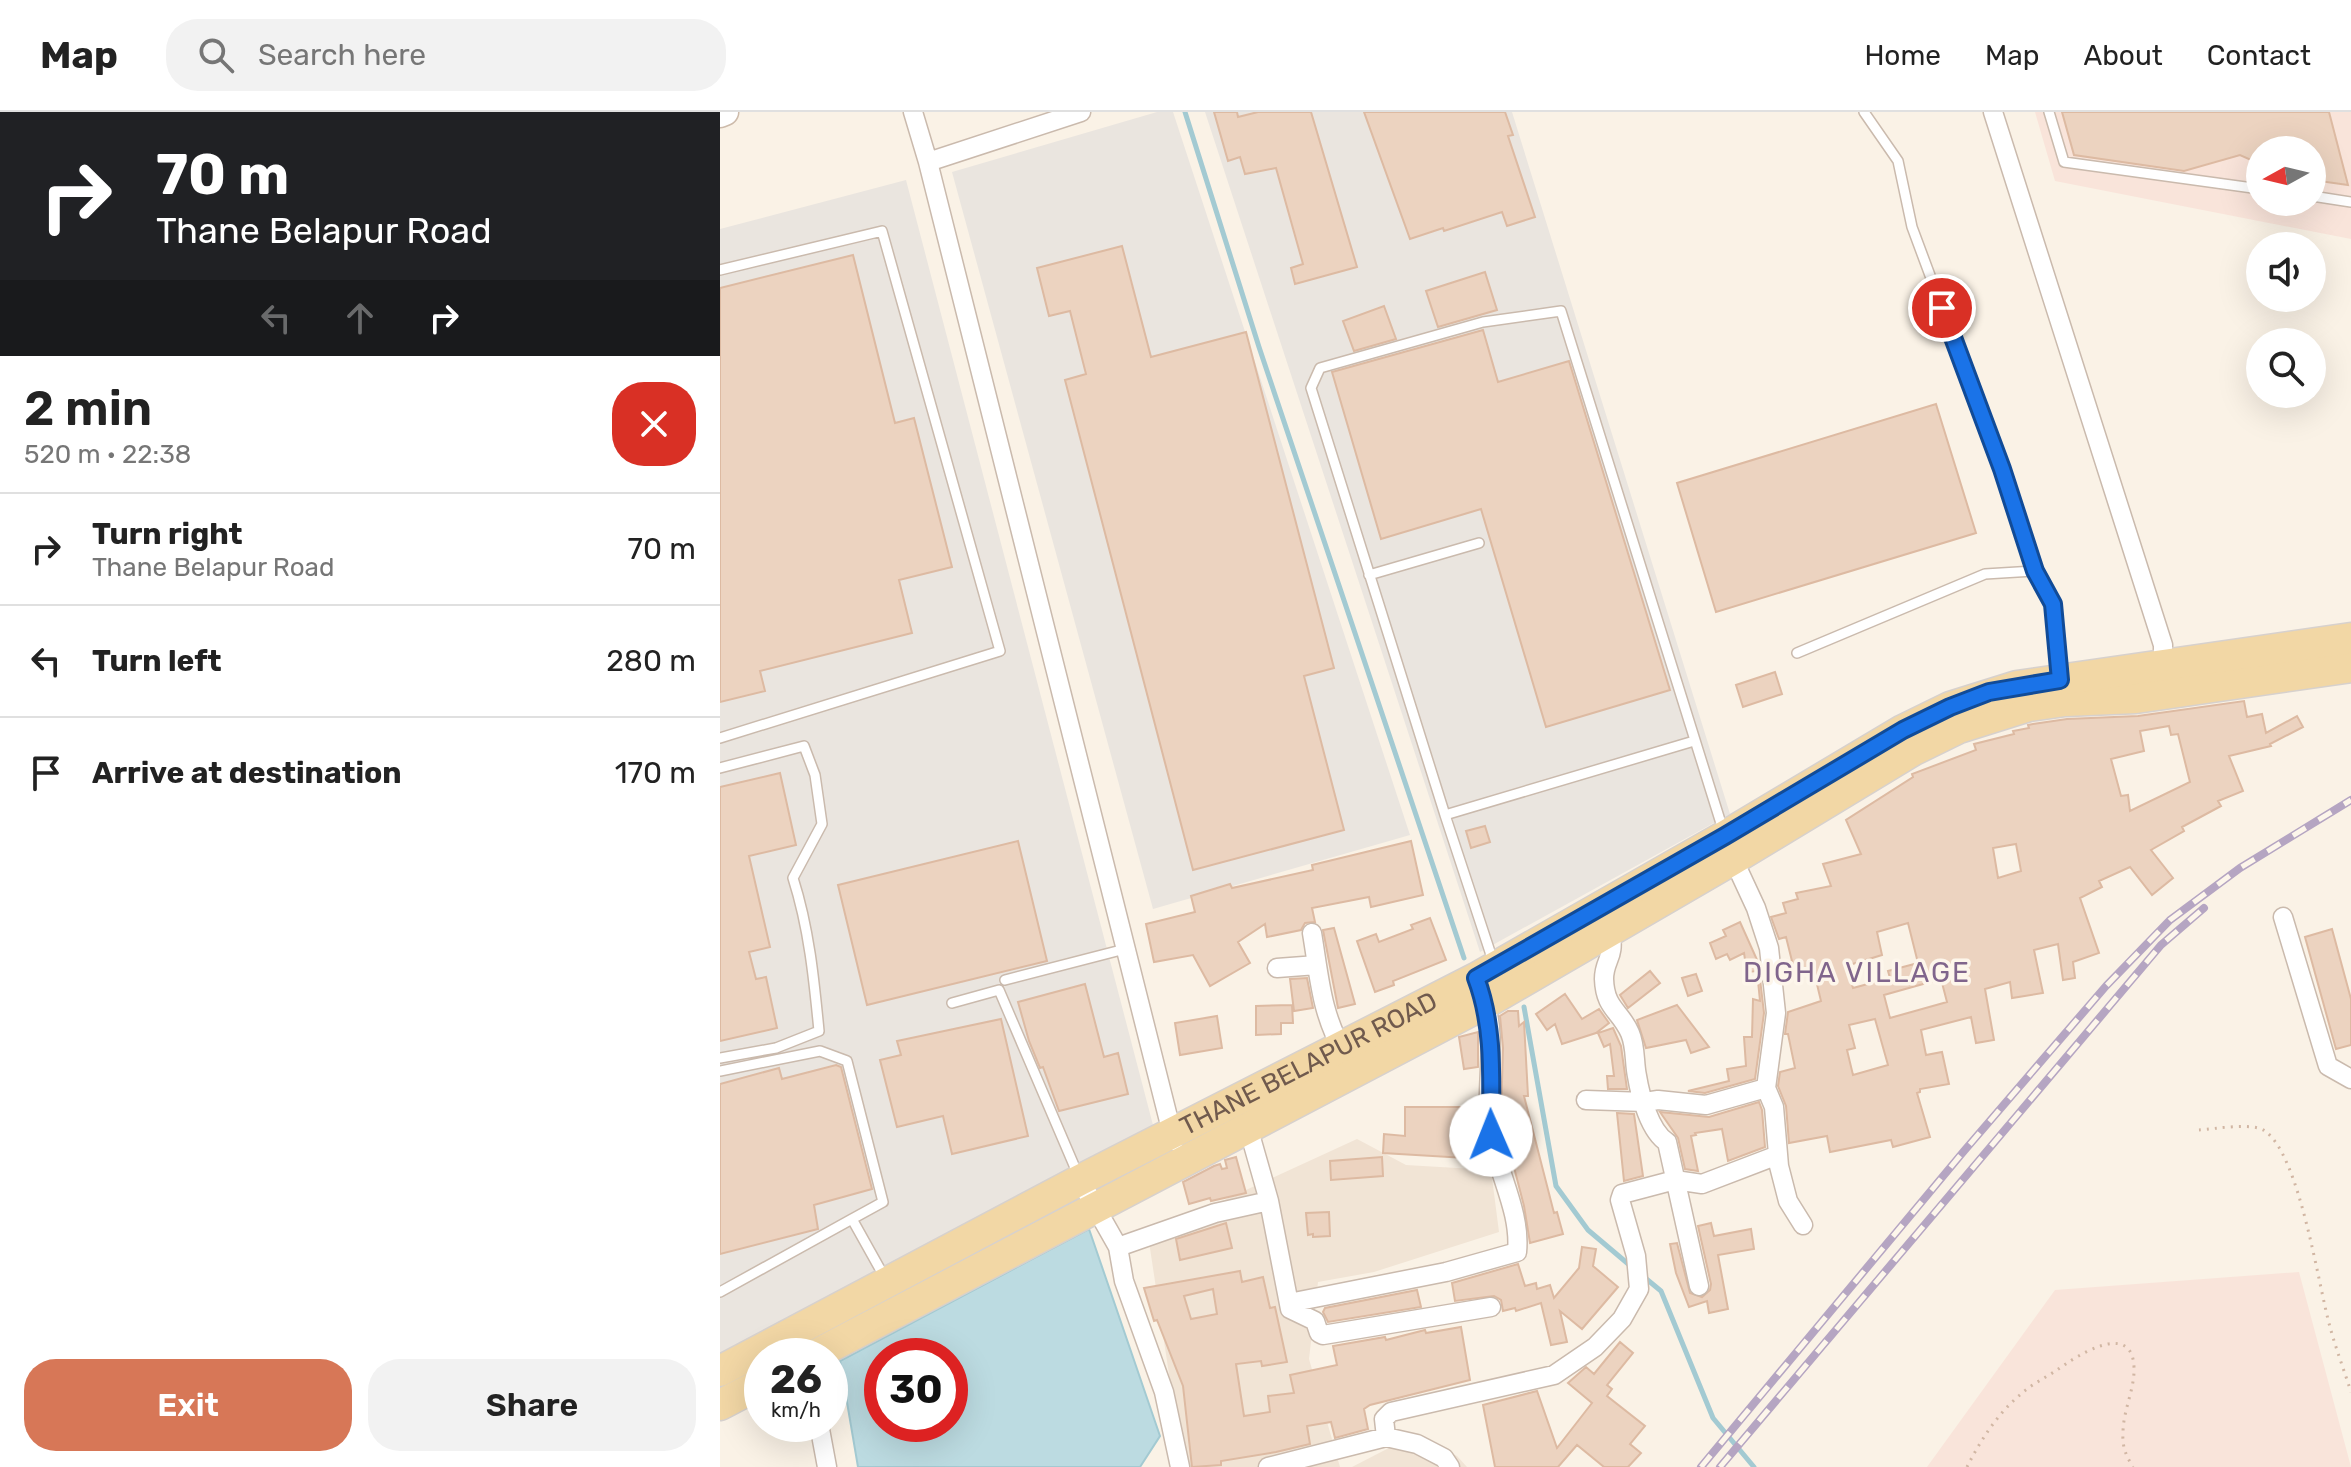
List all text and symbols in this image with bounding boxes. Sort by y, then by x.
search box [166,19,726,91]
text: Map [40,32,118,78]
icon: search [194,33,238,77]
text: Search here [258,37,426,73]
text: Home [1864,39,1941,72]
text: Map [1985,39,2039,72]
text: About [2083,39,2163,72]
text: Contact [2207,39,2311,72]
north arrow [2246,136,2326,216]
map controls [2246,136,2326,408]
text: 70 m [156,142,289,208]
icon: right [24,144,128,248]
text: Thane Belapur Road [156,209,492,252]
button: sound [2246,232,2326,312]
pin [1908,274,1976,342]
icon: arrive [1920,286,1964,330]
icon: left [254,296,298,340]
icon: ahead [338,296,382,340]
icon: right [422,296,466,340]
button: search [2246,328,2326,408]
text: 2 min [24,380,152,437]
button: close [612,382,696,466]
text: 520 m · 22:38 [24,439,191,470]
text: Turn right [92,516,243,552]
icon: right [24,527,68,571]
text: 70 m [628,531,696,567]
text: Thane Belapur Road [92,552,334,583]
icon: left [24,639,68,683]
text: Turn left [92,643,222,679]
text: 280 m [606,643,696,679]
icon: arrive [24,751,68,795]
text: Arrive at destination [92,755,402,791]
text: 170 m [615,755,696,791]
district label: DIGHA VILLAGE [1743,956,1971,989]
street label: THANE BELAPUR ROAD [1175,985,1442,1142]
position arrow [1449,1093,1533,1177]
speed limit sign: 30 [864,1338,968,1442]
text: 26 [770,1356,822,1403]
button: Exit [24,1359,352,1451]
button: Share [368,1359,696,1451]
text: km/h [771,1398,821,1422]

